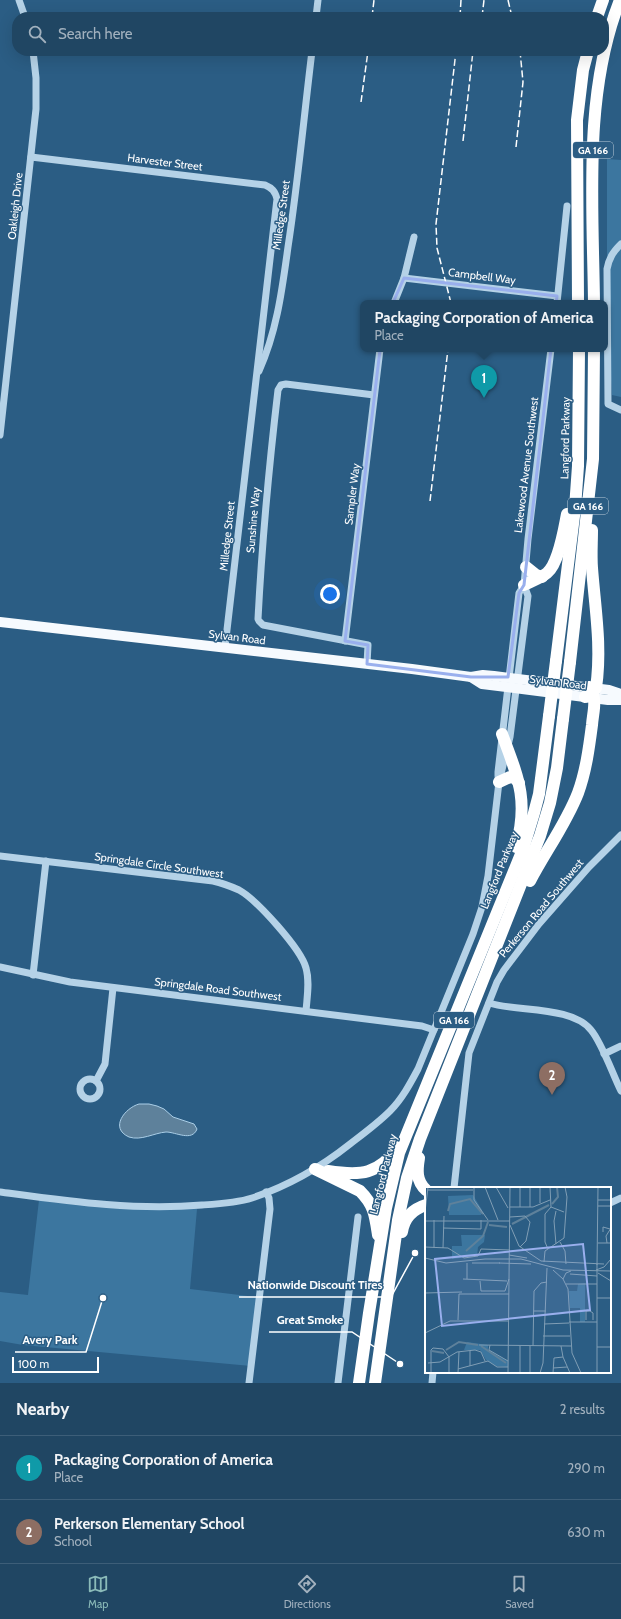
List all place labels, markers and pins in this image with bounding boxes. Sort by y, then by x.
pin: 1 [471,365,497,398]
pin: 2 [539,1062,565,1095]
callout: Nationwide Discount Tires [239,1273,391,1297]
callout: Great Smoke [269,1308,352,1332]
callout: Avery Park [15,1328,86,1352]

